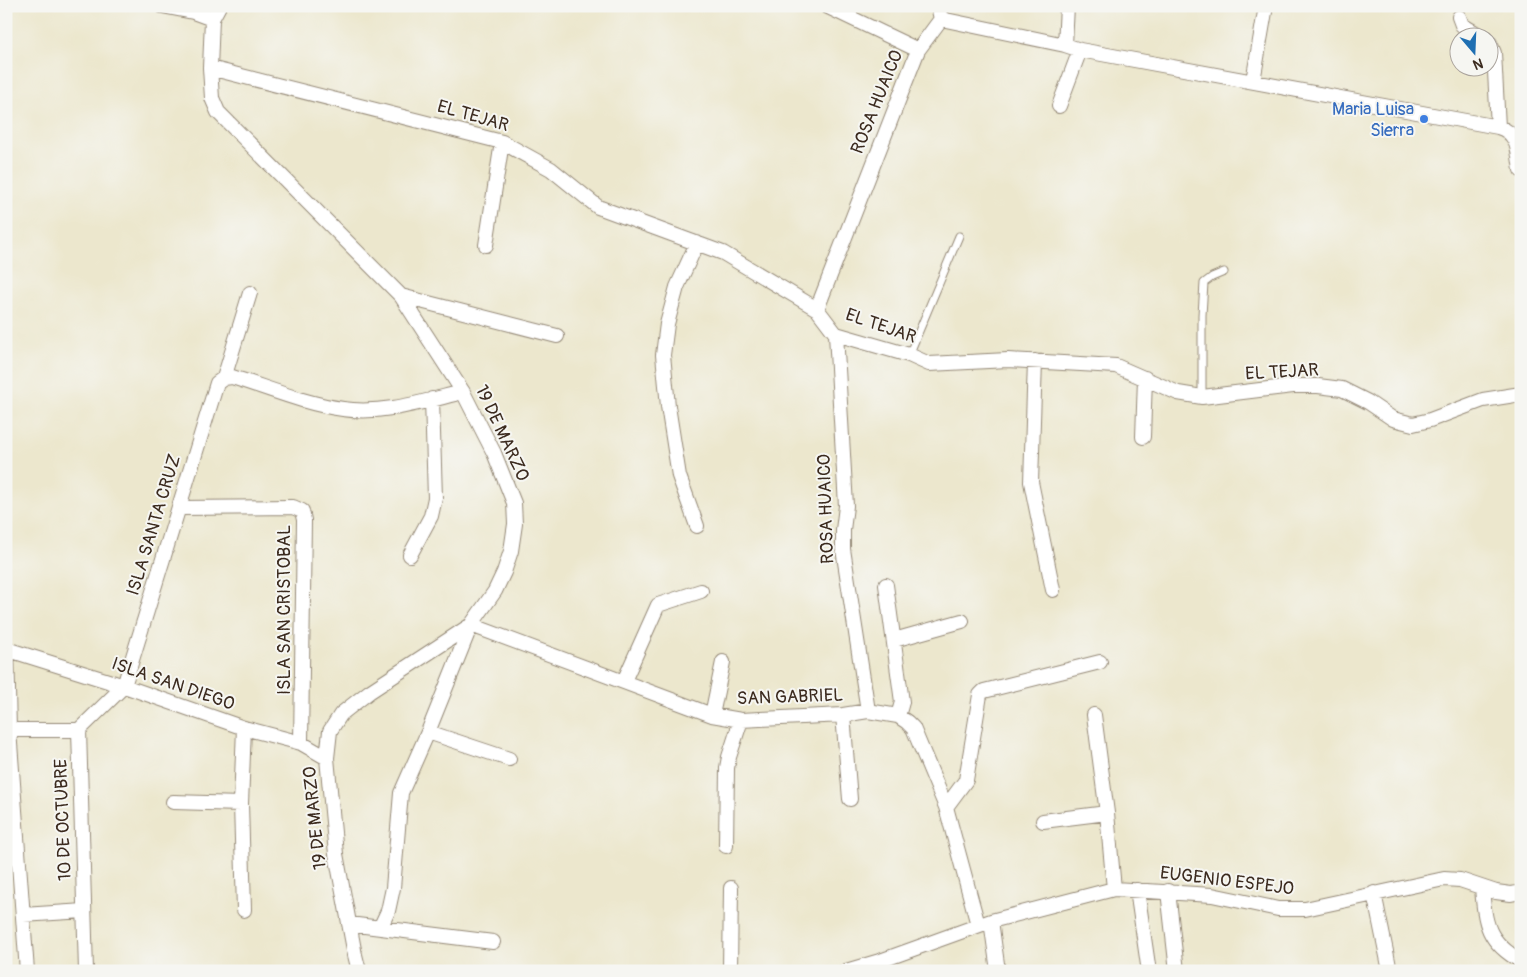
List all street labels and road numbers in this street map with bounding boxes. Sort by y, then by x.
street label: ROSA HUAICO [846,47,908,157]
street label: EL TEJAR [435,95,511,137]
street label: EL TEJAR [843,303,919,349]
street label: EL TEJAR [1245,359,1319,385]
street label: 19 DE MARZO [470,381,534,485]
street label: ISLA SANTA CRUZ [122,452,186,598]
street label: ROSA HUAICO [813,454,839,564]
street label: ISLA SAN CRISTOBAL [273,525,296,695]
street label: ISLA SAN DIEGO [108,652,238,716]
street label: SAN GABRIEL [736,684,844,710]
street label: 10 DE OCTUBRE [49,759,77,881]
street label: 19 DE MARZO [298,765,332,871]
street label: EUGENIO ESPEJO [1159,861,1295,901]

